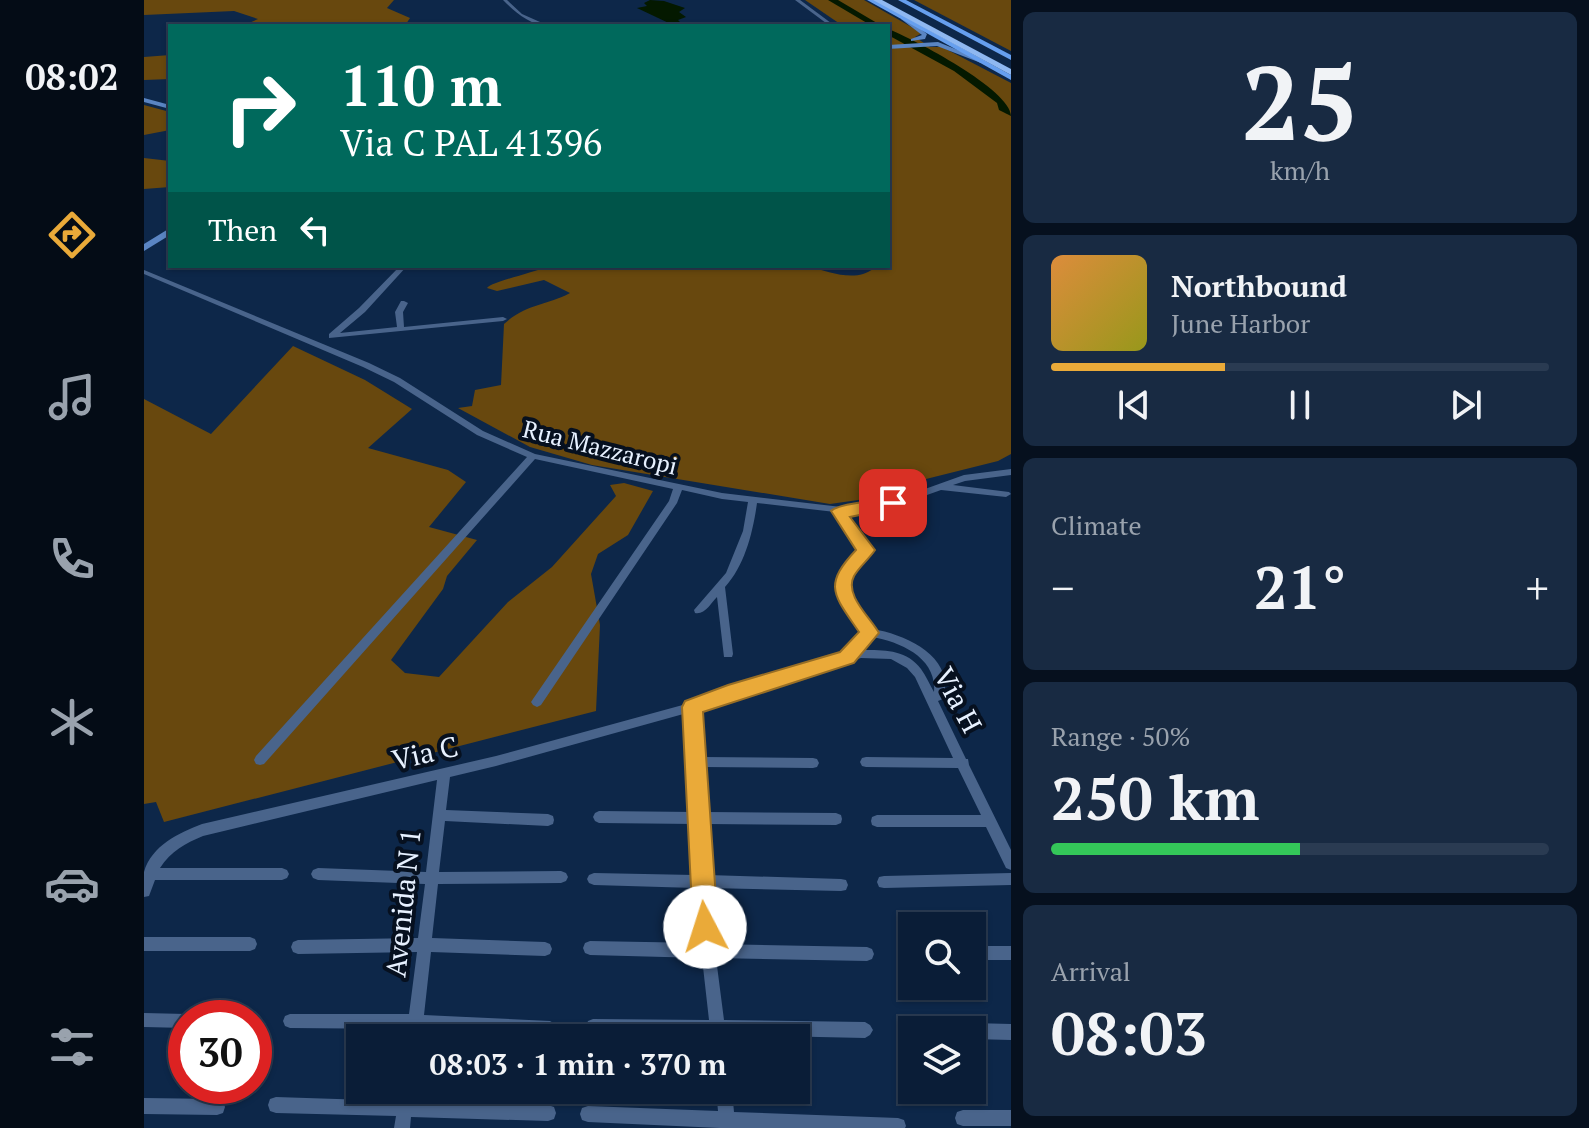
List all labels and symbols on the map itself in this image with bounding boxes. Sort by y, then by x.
street label: Rua Mazzaropi [520,412,681,482]
pin [859,469,927,537]
street label: Via H [926,661,991,739]
street label: Via C [388,727,461,778]
street label: Avenida N 1 [376,827,429,979]
position arrow [663,885,747,969]
speed limit sign: 30 [168,1000,272,1104]

